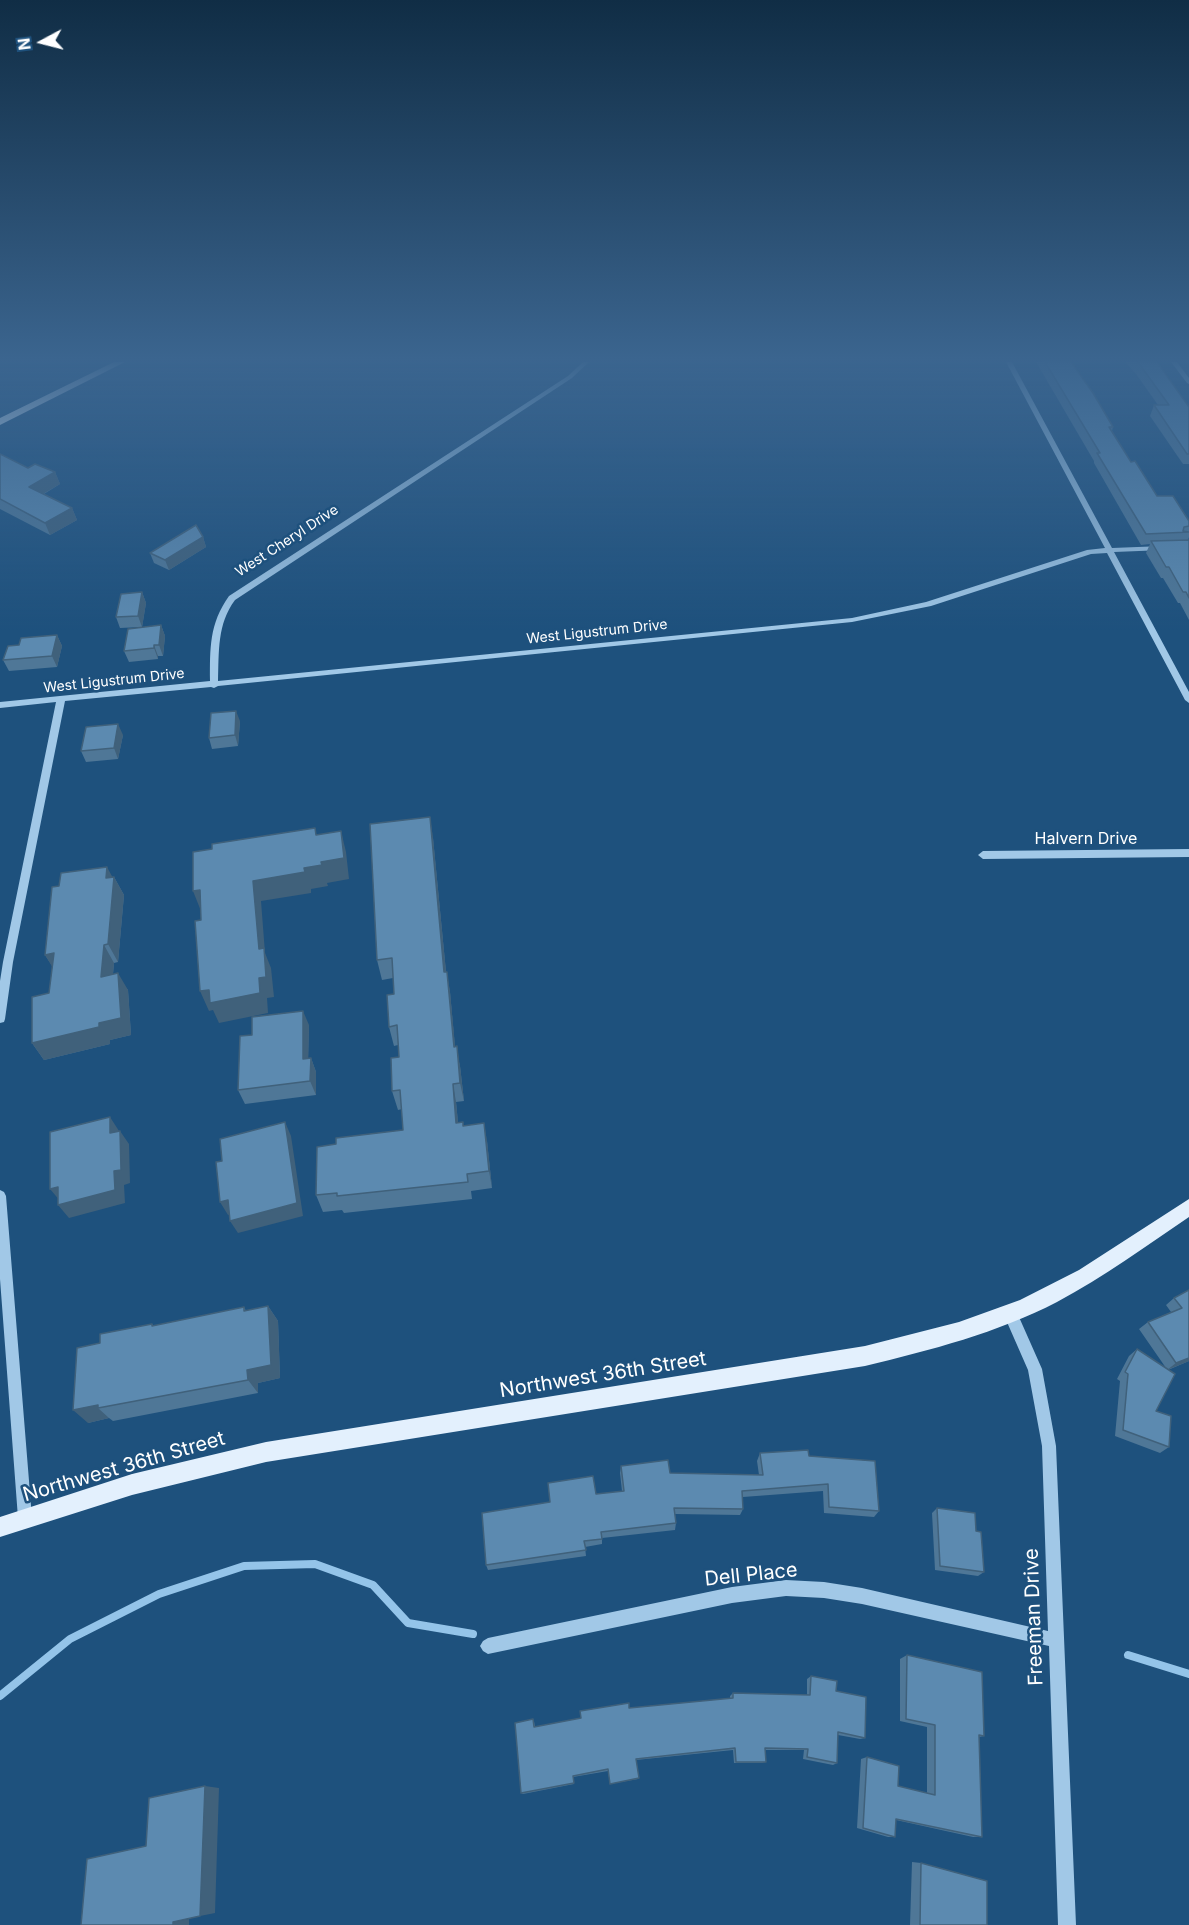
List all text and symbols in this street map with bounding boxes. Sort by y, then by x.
north arrow [12,12,72,72]
text: N [13,37,35,51]
street label: West Cheryl Drive [232,501,342,581]
street label: West Ligustrum Drive [526,616,668,648]
street label: West Ligustrum Drive [43,665,185,697]
street label: Halvern Drive [1035,829,1137,849]
street label: Northwest 36th Street [498,1347,708,1403]
street label: Northwest 36th Street [20,1427,228,1507]
street label: Freeman Drive [1020,1548,1048,1686]
street label: Dell Place [703,1558,799,1592]

